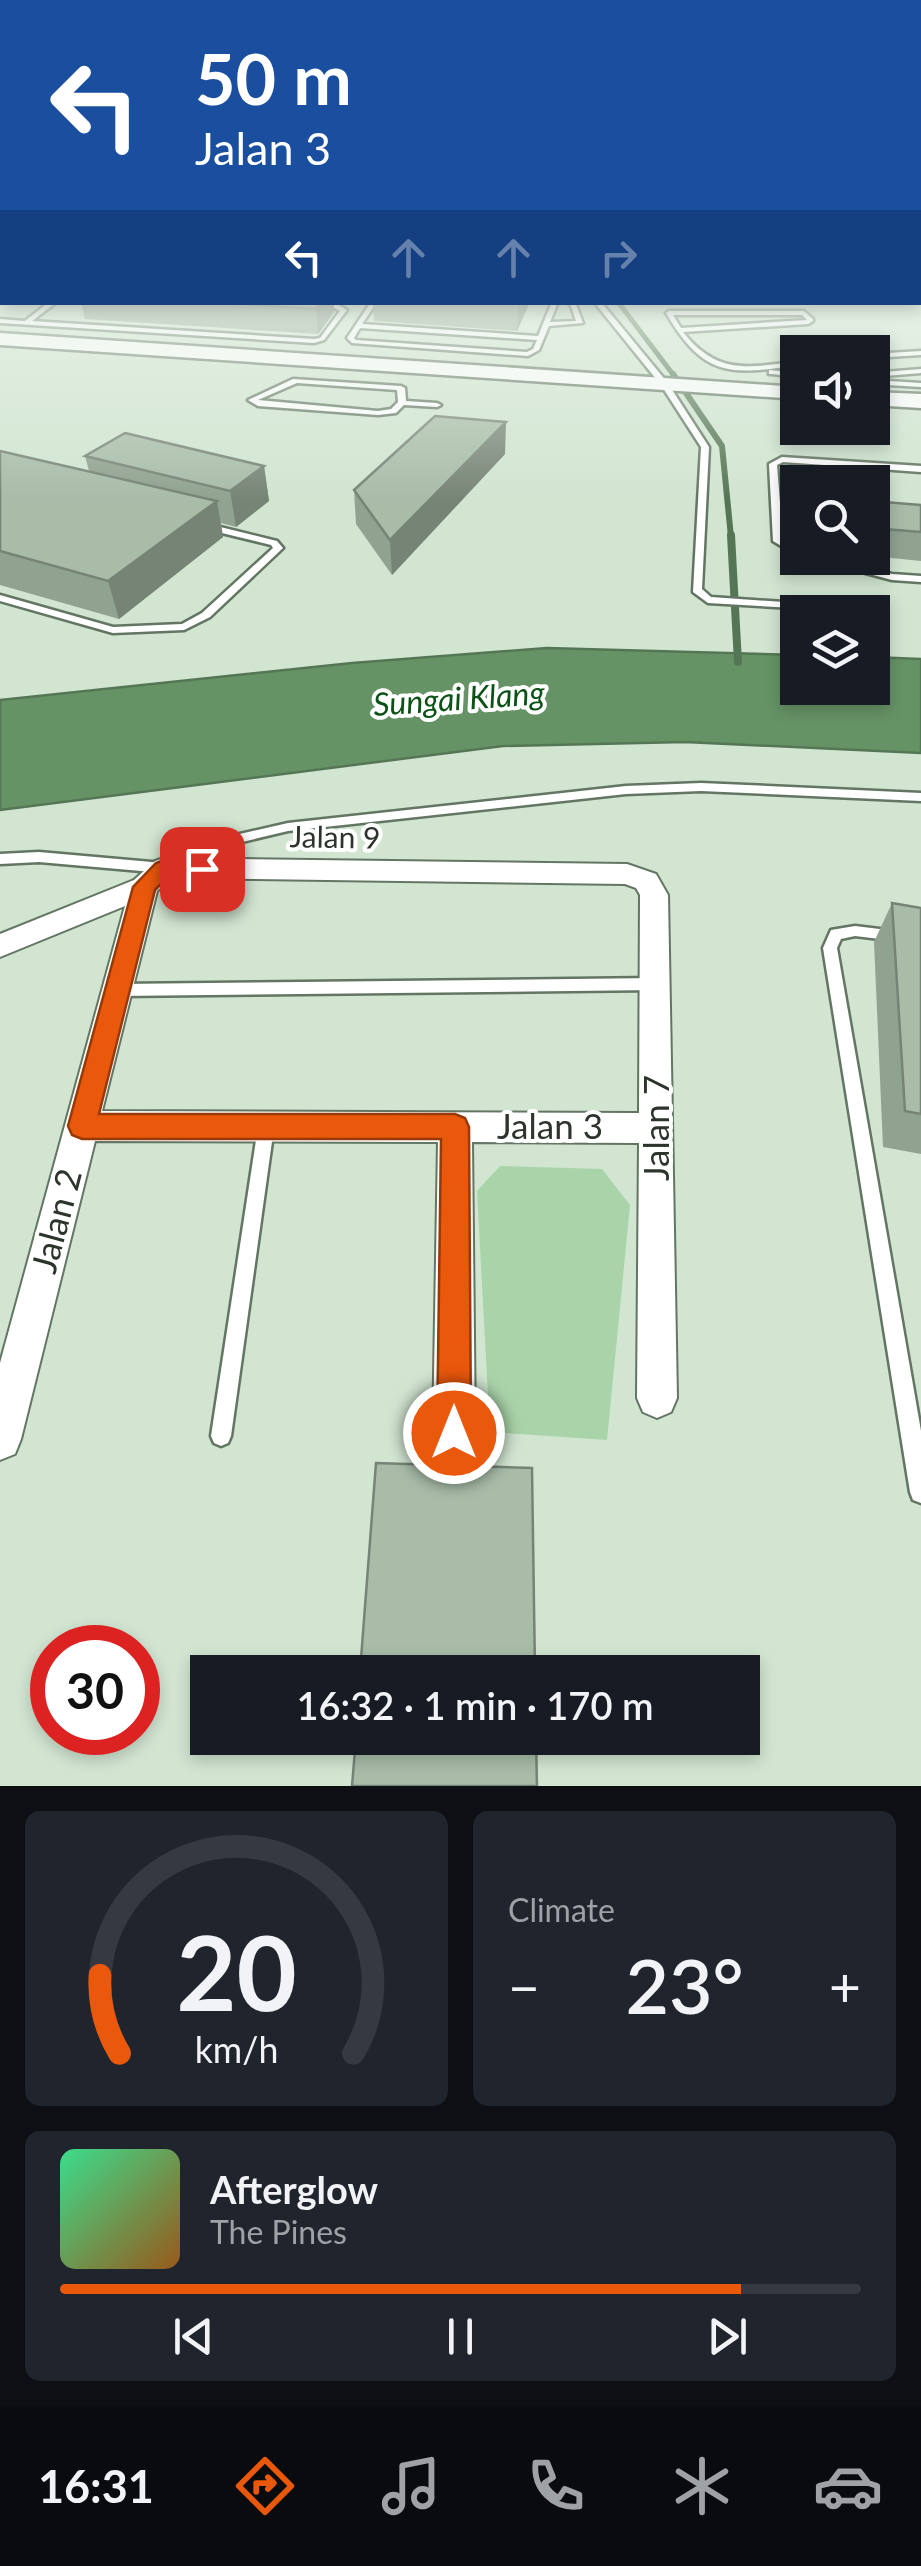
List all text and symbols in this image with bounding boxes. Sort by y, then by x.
text: 50 m [195,36,352,120]
icon: left [30,40,160,170]
text: Jalan 3 [195,121,331,175]
icon: left [276,230,331,285]
icon: ahead [381,230,436,285]
icon: ahead [486,230,541,285]
icon: right [591,230,646,285]
map controls [780,335,890,705]
button: sound [780,335,890,445]
button: search [780,465,890,575]
button: layers [780,595,890,705]
water label: Sungai Klang [372,672,546,723]
street label: Jalan 9 [289,817,381,855]
pin [160,827,245,912]
icon: arrive [175,842,230,897]
street label: Jalan 7 [634,1075,676,1181]
street label: Jalan 3 [497,1104,603,1146]
street label: Jalan 2 [21,1164,89,1277]
position arrow [402,1381,506,1485]
speed limit sign: 30 [30,1625,160,1755]
text: 16:32 · 1 min · 170 m [297,1682,653,1728]
text: Climate [508,1890,615,1929]
text: 20 [176,1908,297,2033]
text: 23° [625,1940,744,2030]
text: − [508,1953,540,2019]
text: + [829,1953,861,2019]
text: km/h [195,2028,278,2071]
text: Afterglow [210,2166,378,2212]
text: The Pines [210,2212,347,2251]
icon: previous [166,2309,221,2364]
icon: pause [433,2309,488,2364]
icon: next [700,2309,755,2364]
icon: directions [230,2451,300,2521]
icon: music [376,2451,446,2521]
icon: phone [521,2451,591,2521]
icon: climate [667,2451,737,2521]
icon: car [813,2451,883,2521]
text: 16:31 [38,2459,154,2513]

